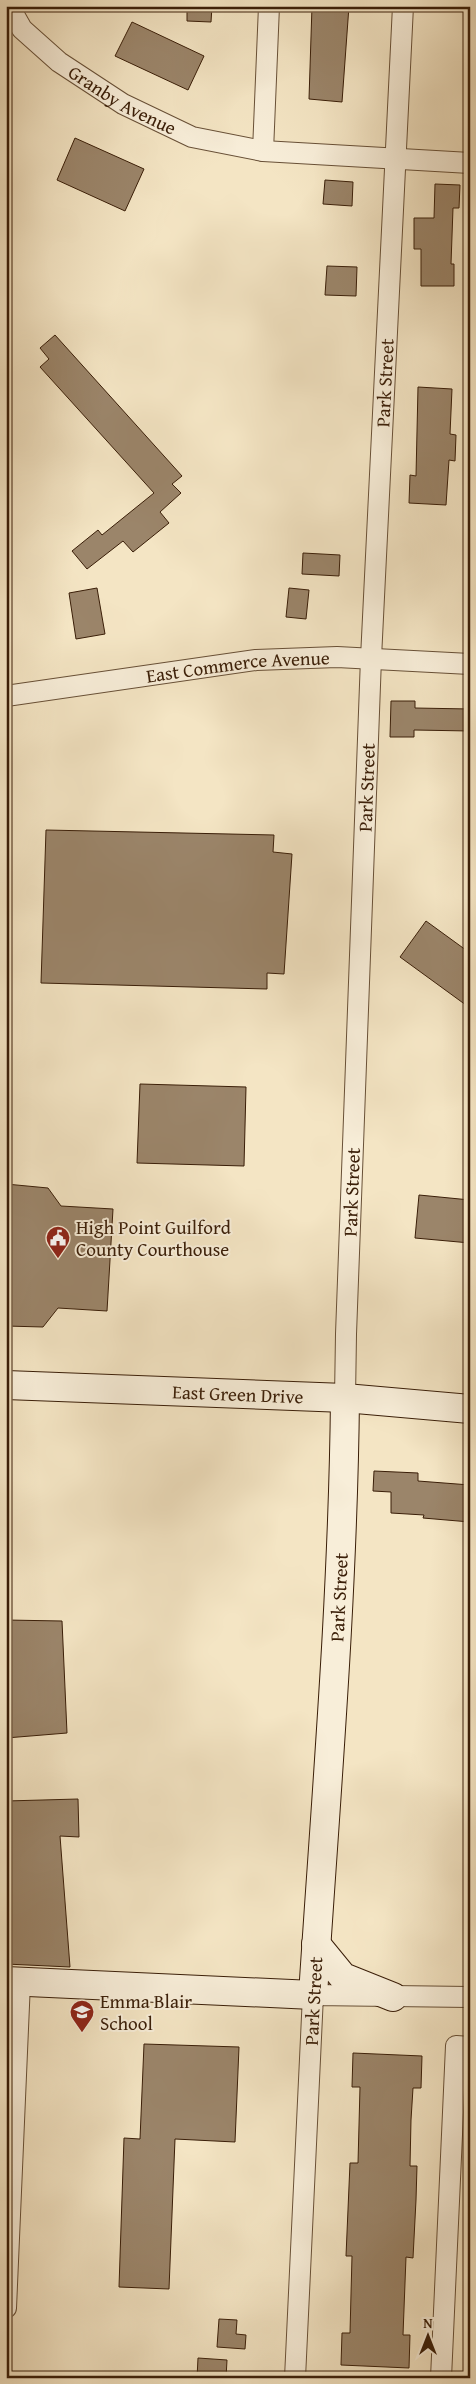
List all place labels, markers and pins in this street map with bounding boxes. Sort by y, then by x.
place label: High Point Guilford County Courthouse [76,1213,232,1263]
public building icon: High Point Guilford County Courthouse [45,1225,71,1259]
place label: Emma Blair School [100,1987,192,2037]
school or university icon: Emma Blair School [69,1999,95,2033]

